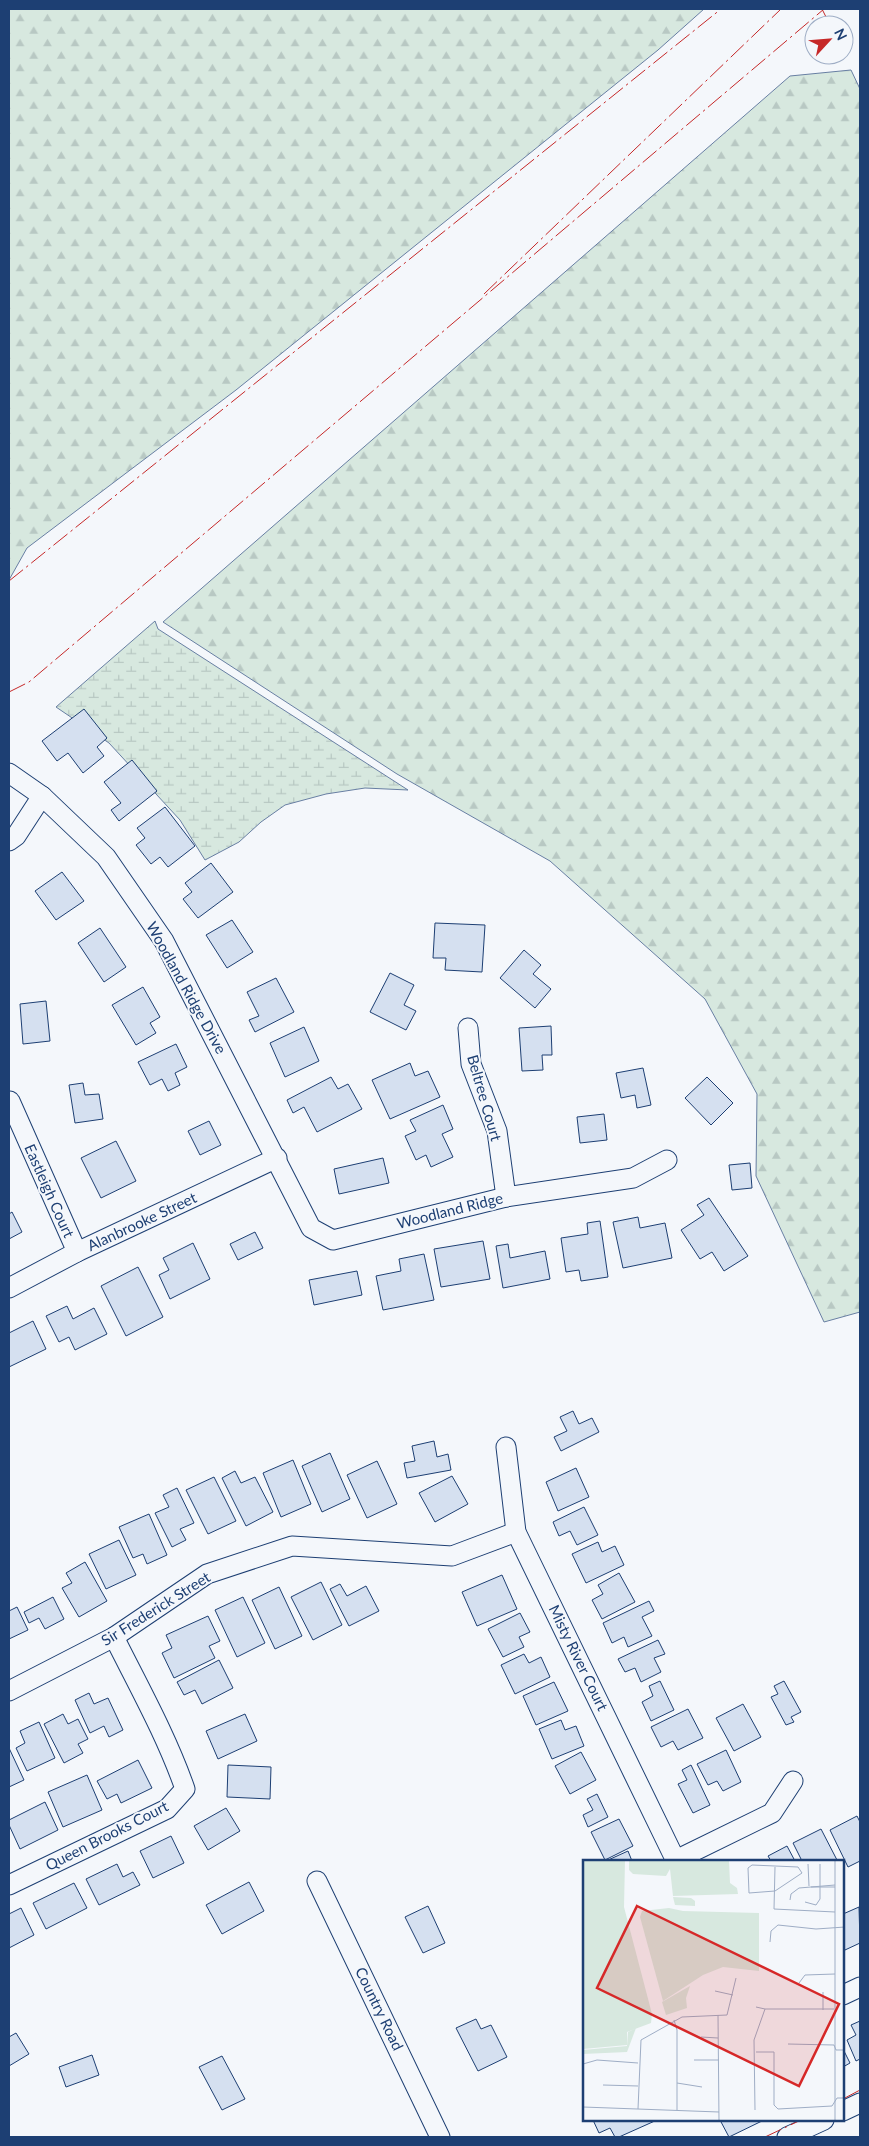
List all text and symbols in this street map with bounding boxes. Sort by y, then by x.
north arrow [804,15,854,65]
text: N [831,26,851,43]
street label: Woodland Ridge Drive [143,918,231,1057]
street label: Beltree Court [464,1053,506,1143]
street label: Eastleigh Court [21,1141,79,1241]
street label: Alanbrooke Street [84,1188,200,1254]
street label: Woodland Ridge [395,1188,505,1232]
street label: Sir Frederick Street [98,1567,214,1649]
street label: Misty River Court [546,1602,613,1714]
street label: Queen Brooks Court [42,1796,172,1874]
inset map [583,1860,844,2121]
street label: Country Road [352,1964,408,2053]

